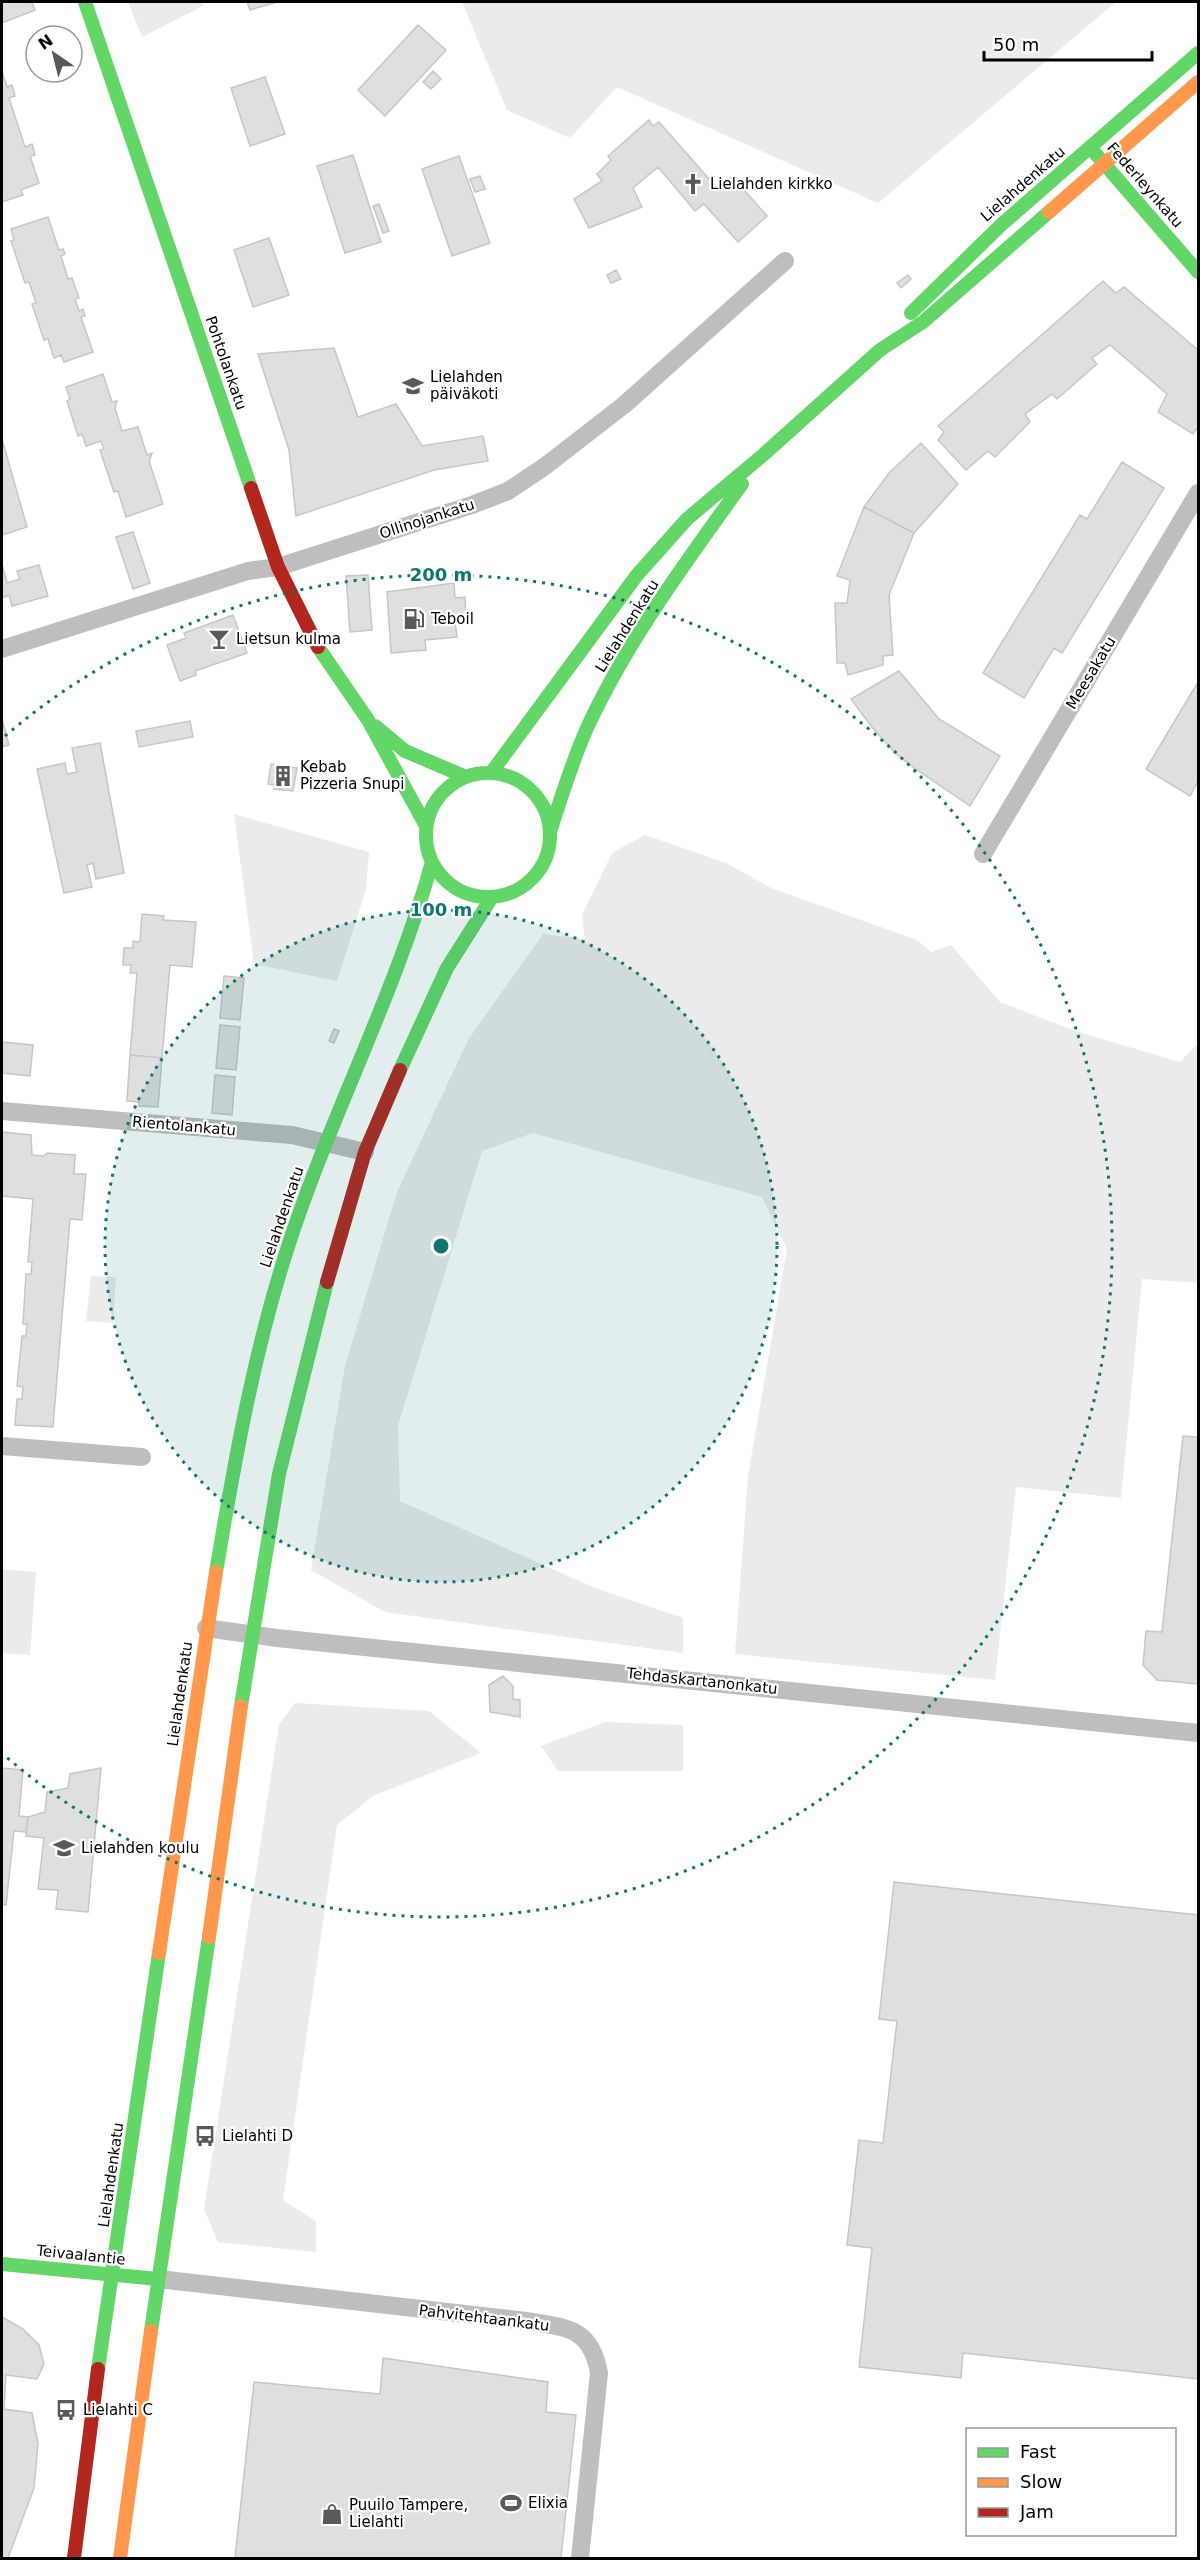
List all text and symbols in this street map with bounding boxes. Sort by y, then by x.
north arrow [24,24,84,84]
scale bar [984,24,1152,62]
text: N [35,31,57,54]
text: 50 m [993,34,1039,55]
street label: Federleynkatu [1103,139,1187,231]
street label: Lielahdenkatu [977,142,1069,226]
church icon: Lielahden kirkko [681,172,705,196]
place label: Lielahden kirkko [710,175,833,193]
street label: Pohtolankatu [202,314,250,412]
place label: Lielahden päiväkoti [430,368,503,403]
school or university icon: Lielahden päiväkoti [401,374,425,398]
street label: Ollinojankatu [377,495,477,543]
text: 200 m [410,564,472,585]
street label: Lielahdenkatu [591,576,663,676]
fuel station icon: Teboil [402,607,426,631]
place label: Teboil [430,610,474,628]
bar icon: Lietsun kulma [207,627,231,651]
place label: Lietsun kulma [236,630,341,648]
street label: Meesakatu [1062,633,1120,713]
place label: Kebab Pizzeria Snupi [300,758,404,793]
building icon: Kebab Pizzeria Snupi [271,764,295,788]
text: 100 m [410,899,472,920]
street label: Rientolankatu [131,1112,237,1140]
street label: Lielahdenkatu [256,1164,308,1270]
centre of rings [431,1236,451,1256]
street label: Lielahdenkatu [164,1640,196,1748]
street label: Tehdaskartanonkatu [625,1664,778,1698]
school or university icon: Lielahden koulu [52,1836,76,1860]
place label: Lielahden koulu [81,1839,199,1857]
street label: Lielahdenkatu [95,2121,127,2229]
bus stop icon: Lielahti D [193,2124,217,2148]
place label: Lielahti D [222,2127,293,2145]
street label: Teivaalantie [35,2241,126,2269]
street label: Pahvitehtaankatu [418,2301,550,2335]
bus stop icon: Lielahti C [54,2398,78,2422]
place label: Lielahti C [83,2401,153,2419]
legend [966,2428,1176,2536]
text: Fast [1020,2441,1056,2462]
text: Slow [1020,2471,1062,2492]
sports icon: Elixia [499,2491,523,2515]
place label: Elixia [528,2494,568,2512]
place label: Puuilo Tampere, Lielahti [349,2496,468,2531]
text: Jam [1019,2501,1054,2522]
shop icon: Puuilo Tampere, Lielahti [320,2502,344,2526]

